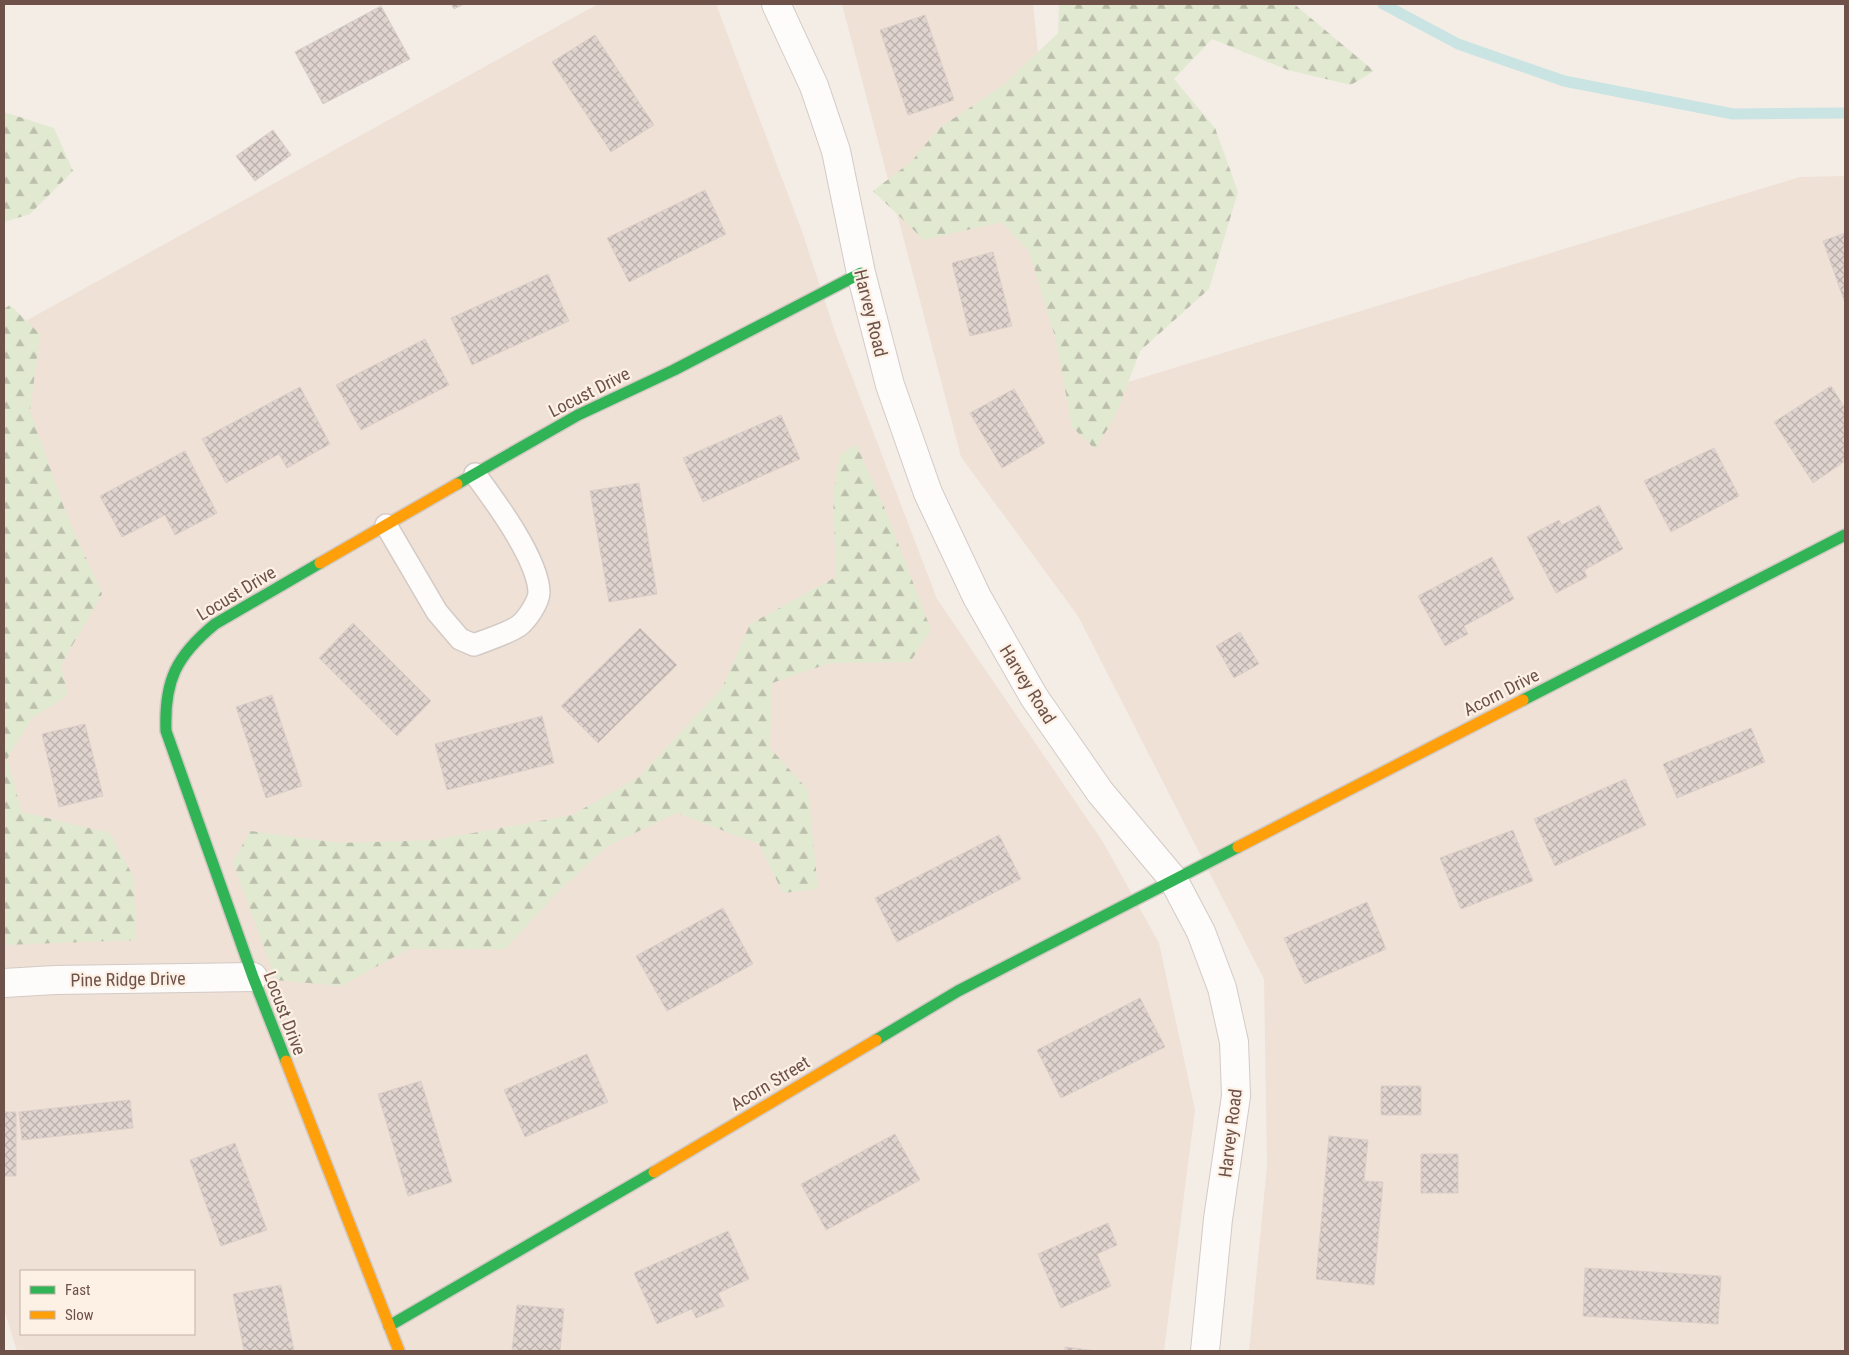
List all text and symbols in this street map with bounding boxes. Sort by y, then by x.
street label: Harvey Road [850,267,892,359]
street label: Locust Drive [545,363,633,421]
street label: Locust Drive [193,561,279,625]
street label: Harvey Road [995,641,1061,727]
street label: Acorn Drive [1460,664,1542,720]
street label: Pine Ridge Drive [70,967,186,991]
street label: Locust Drive [259,968,311,1058]
street label: Acorn Street [727,1051,813,1115]
street label: Harvey Road [1214,1087,1246,1179]
legend [20,1270,195,1335]
text: Fast [65,1281,90,1299]
text: Slow [65,1306,94,1324]

